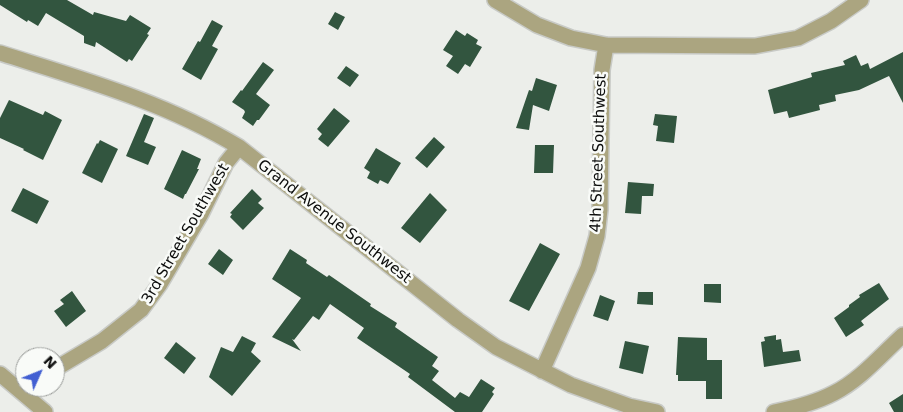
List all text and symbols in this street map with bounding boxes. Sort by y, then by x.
street label: 4th Street Southwest [587,73,611,233]
street label: Grand Avenue Southwest [254,156,414,288]
street label: 3rd Street Southwest [138,161,234,307]
north arrow [15,347,65,397]
text: N [40,353,60,372]

